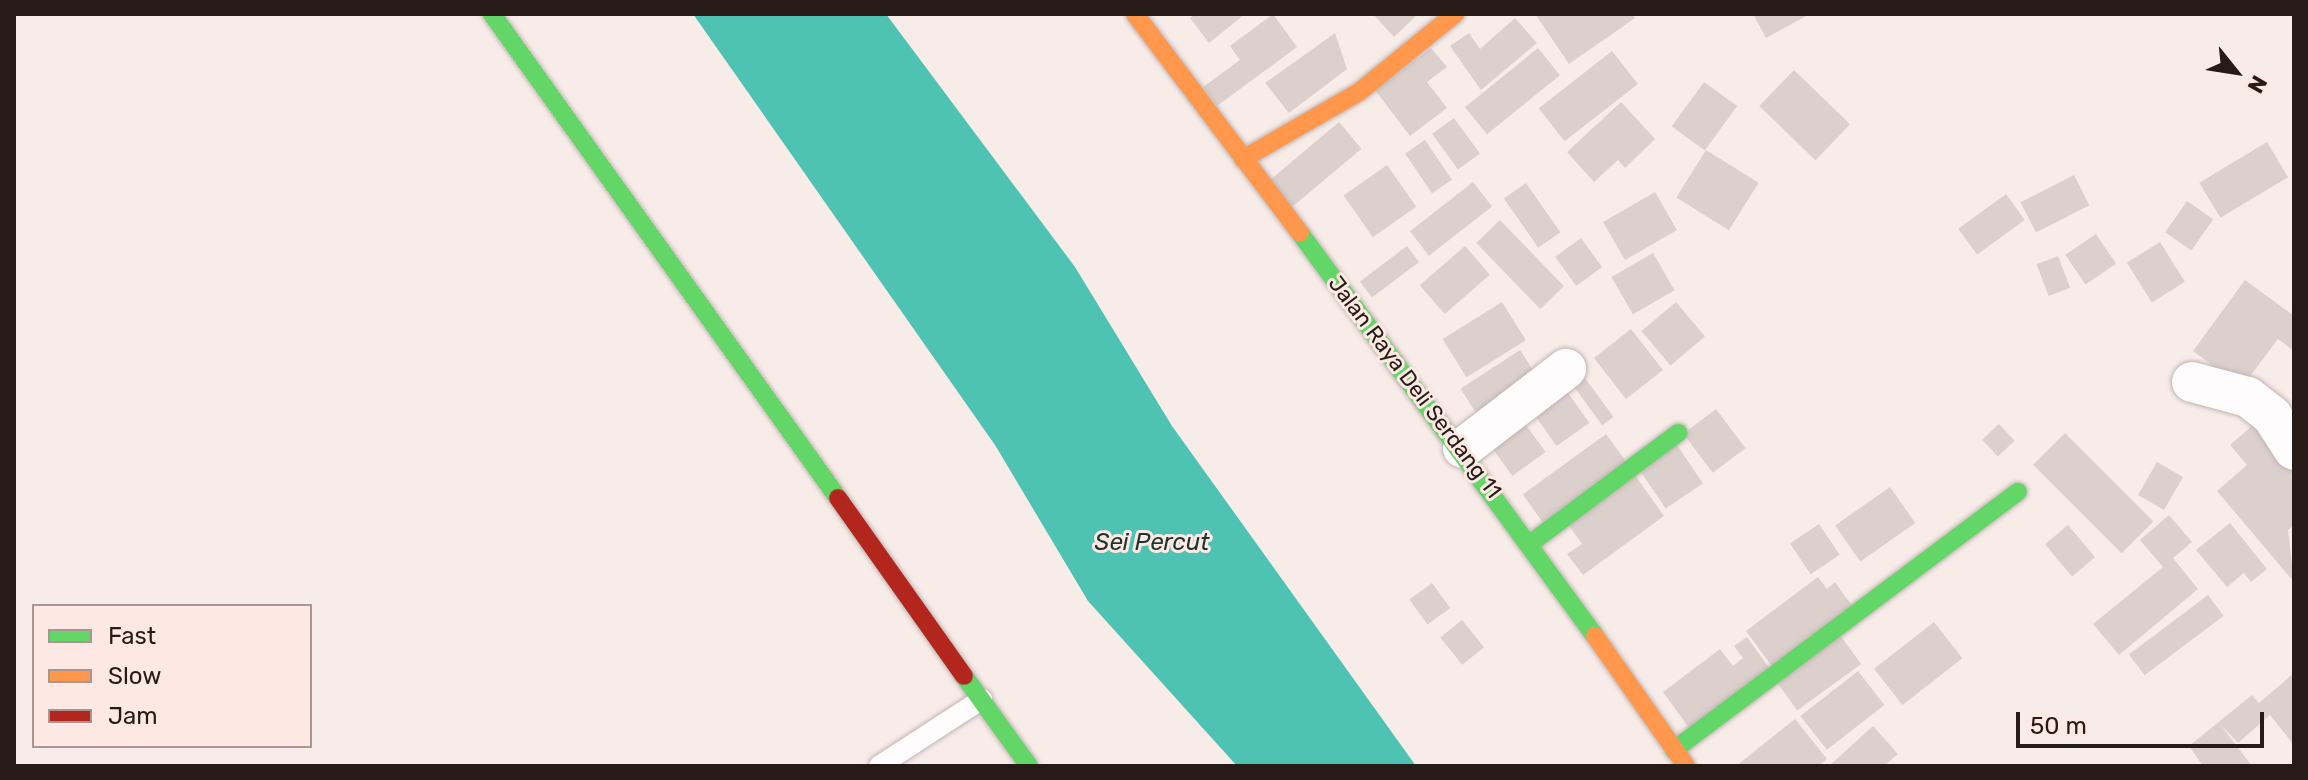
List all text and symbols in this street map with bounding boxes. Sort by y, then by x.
north arrow [2196,32,2276,112]
text: N [2242,71,2273,98]
street label: Jalan Raya Deli Serdang 11 [1323,271,1507,503]
water label: Sei Percut [1095,529,1209,557]
legend [32,604,312,748]
text: Fast [108,622,156,650]
text: Slow [108,662,161,690]
scale bar [2020,696,2268,746]
text: Jam [108,702,158,730]
text: 50 m [2030,712,2087,740]

